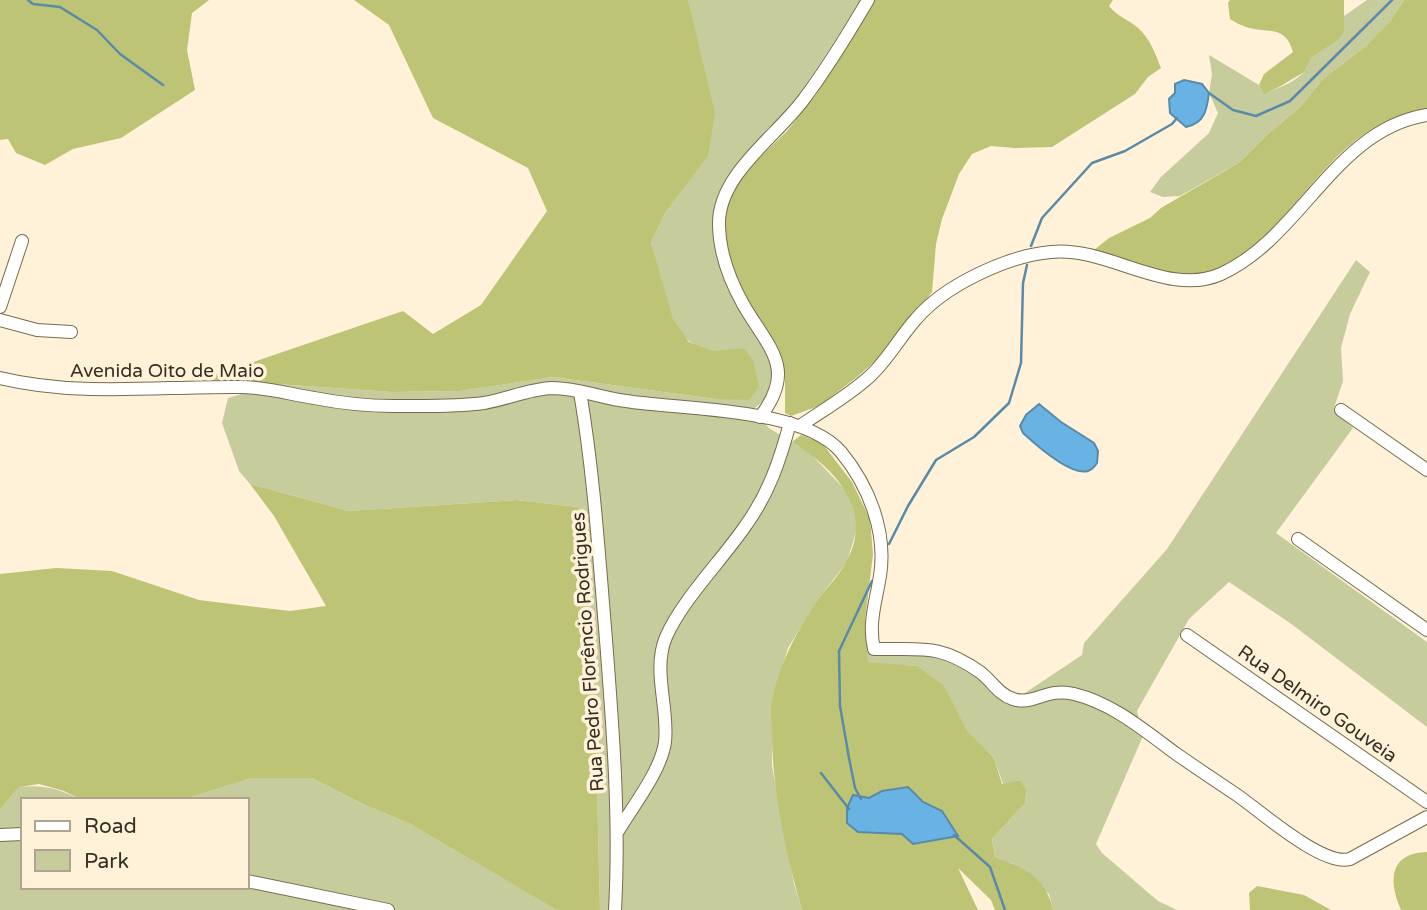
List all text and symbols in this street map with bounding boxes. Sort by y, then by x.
street label: Avenida Oito de Maio [70,360,264,382]
street label: Rua Pedro Florêncio Rodrigues [567,511,609,793]
street label: Rua Delmiro Gouveia [1234,640,1401,767]
legend [21,798,248,889]
text: Road [84,814,137,839]
text: Park [84,849,129,874]

